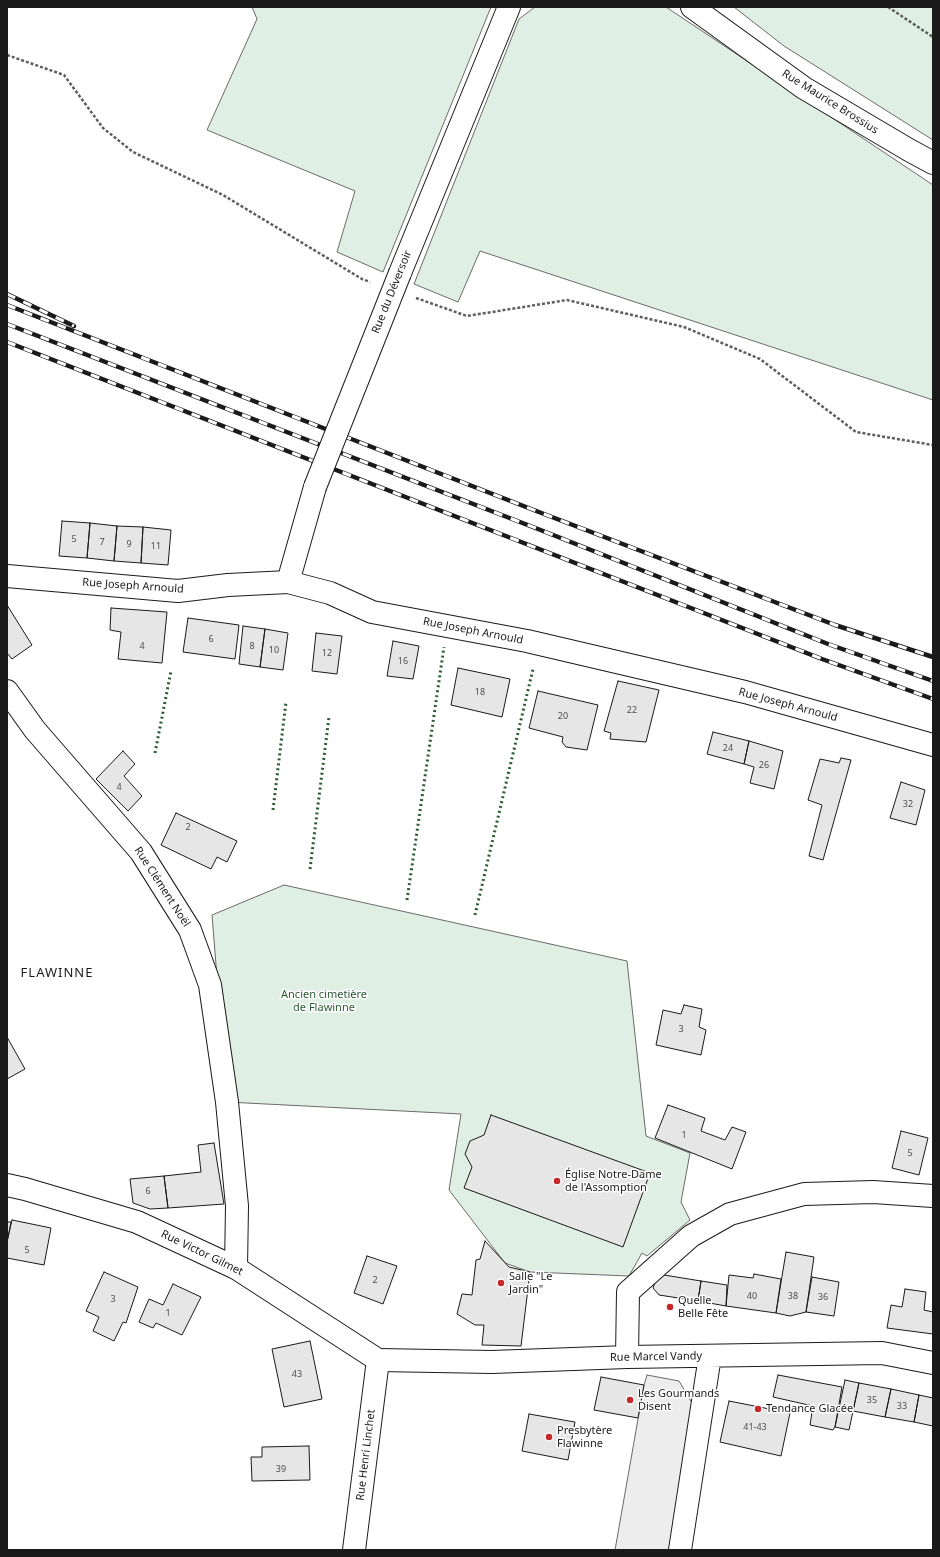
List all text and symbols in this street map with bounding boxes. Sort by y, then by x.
street label: Rue Maurice Brossius [779,67,881,137]
street label: Rue du Déversoir [369,248,415,336]
house number: 5 [71,534,77,544]
house number: 7 [99,537,105,547]
house number: 9 [126,539,132,549]
house number: 11 [151,541,161,551]
street label: Rue Joseph Arnould [82,576,184,596]
street label: Rue Joseph Arnould [422,615,524,647]
house number: 6 [208,634,214,644]
house number: 4 [139,641,145,651]
house number: 8 [249,641,255,651]
house number: 10 [269,645,279,655]
house number: 12 [322,648,332,658]
house number: 16 [398,656,408,666]
street label: Rue Joseph Arnould [737,685,839,725]
house number: 18 [475,687,485,697]
house number: 22 [627,705,637,715]
house number: 20 [558,711,568,721]
house number: 24 [723,743,733,753]
house number: 26 [759,760,769,770]
house number: 4 [116,782,122,792]
house number: 32 [903,799,913,809]
house number: 2 [185,822,191,832]
street label: Rue Clément Noël [131,844,193,930]
district label: FLAWINNE [21,965,93,981]
park label: Ancien cimetière de Flawinne [281,988,367,1014]
house number: 3 [678,1024,684,1034]
house number: 1 [681,1130,687,1140]
house number: 5 [907,1148,913,1158]
place label: Église Notre-Dame de l'Assomption [565,1168,662,1194]
marker: Église Notre-Dame de l'Assomption [552,1176,562,1186]
house number: 6 [145,1186,151,1196]
street label: Rue Victor Gilmet [159,1227,245,1279]
house number: 5 [24,1245,30,1255]
place label: Salle "Le Jardin" [509,1270,552,1296]
house number: 2 [372,1275,378,1285]
marker: Salle "Le Jardin" [496,1278,506,1288]
house number: 40 [747,1291,757,1301]
house number: 38 [788,1291,798,1301]
house number: 36 [818,1292,828,1302]
house number: 3 [110,1294,116,1304]
place label: Quelle Belle Fête [678,1294,728,1320]
marker: Quelle Belle Fête [665,1302,675,1312]
house number: 1 [165,1308,171,1318]
street label: Rue Marcel Vandy [610,1350,702,1364]
house number: 43 [292,1369,302,1379]
place label: Les Gourmands Disent [638,1387,719,1413]
marker: Les Gourmands Disent [625,1395,635,1405]
house number: 35 [867,1395,877,1405]
house number: 33 [897,1401,907,1411]
place label: Tendance Glacée [766,1402,853,1416]
marker: Tendance Glacée [753,1404,763,1414]
street label: Rue Henri Linchet [354,1409,378,1501]
house number: 41-43 [743,1422,767,1432]
place label: Presbytère Flawinne [557,1424,612,1450]
marker: Presbytère Flawinne [544,1432,554,1442]
house number: 39 [276,1464,286,1474]

